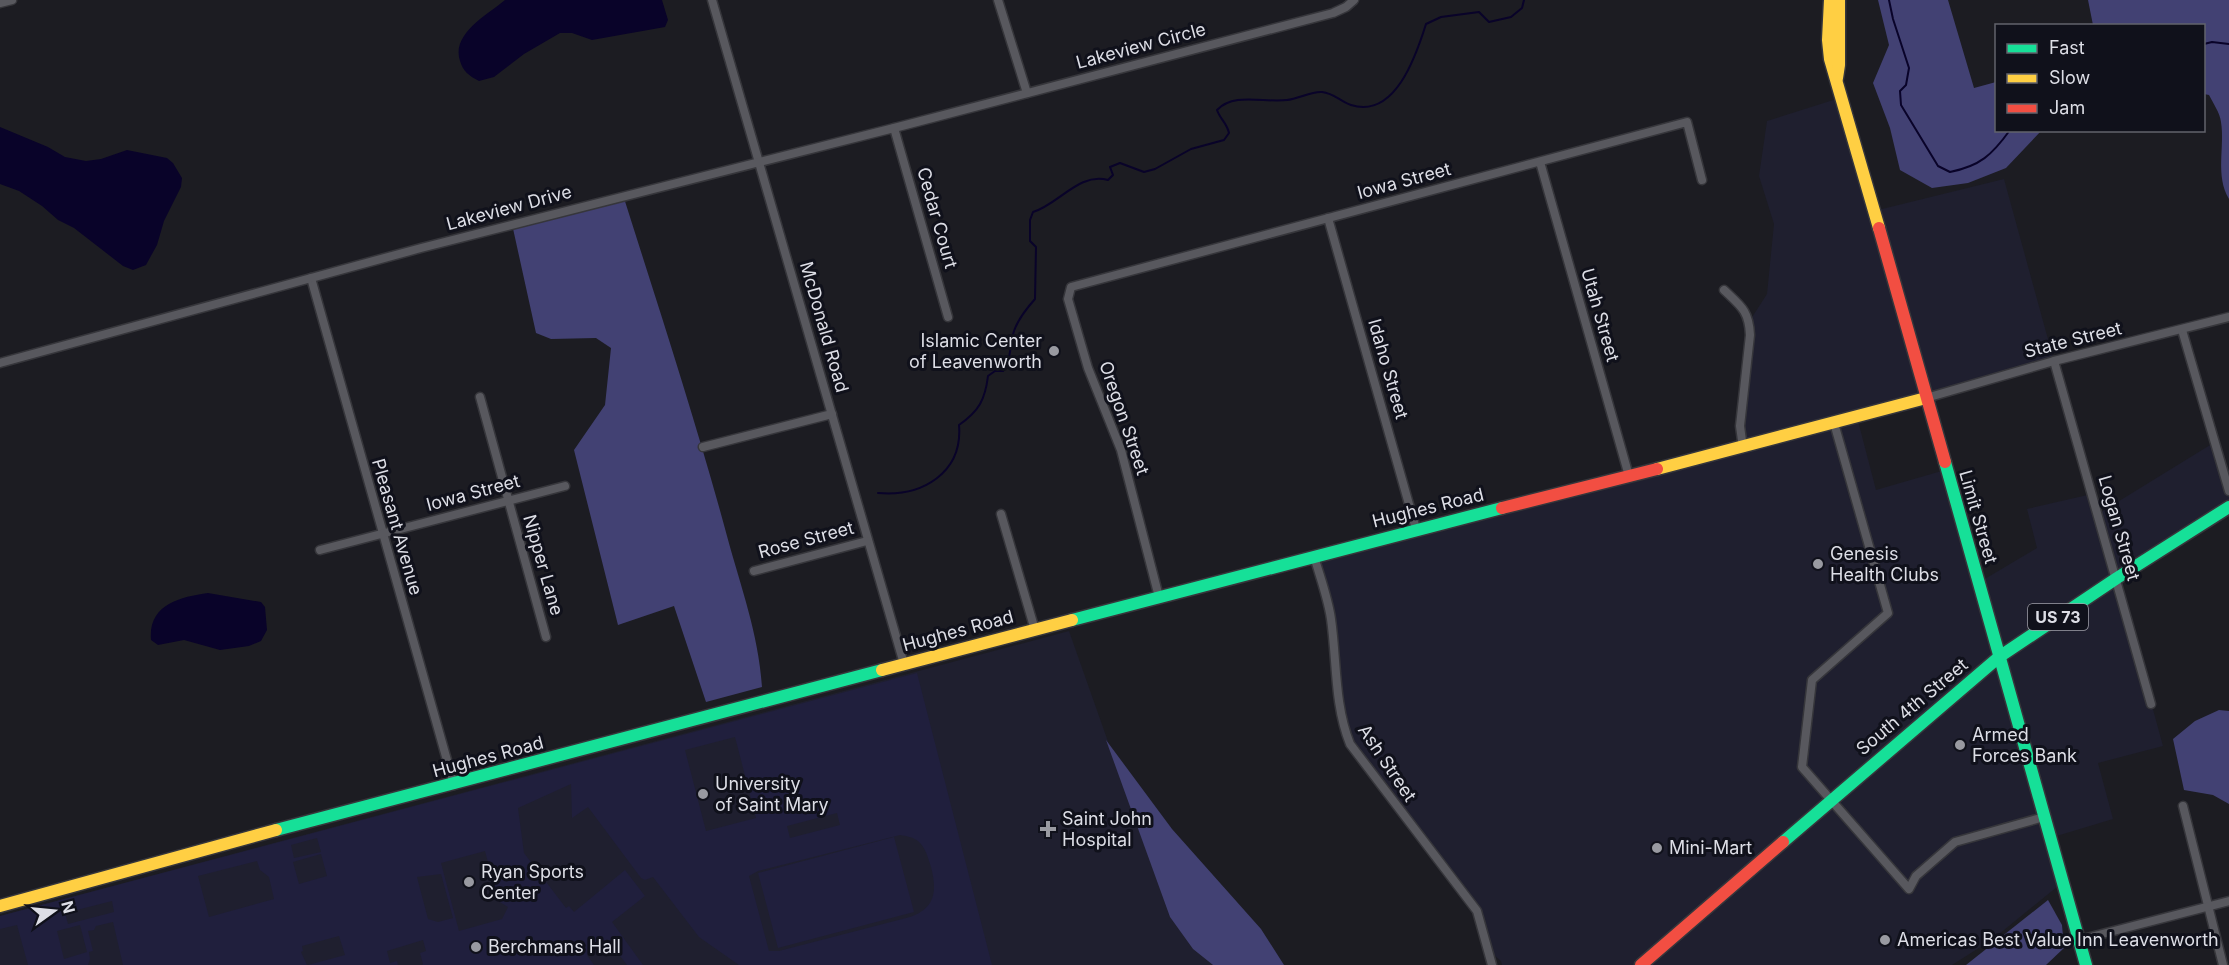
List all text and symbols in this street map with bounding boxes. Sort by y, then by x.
street label: Lakeview Circle [1074,18,1208,73]
legend [1995,24,2205,132]
text: Fast [2049,37,2085,58]
text: Slow [2049,67,2090,88]
text: Jam [2049,97,2085,118]
street label: Iowa Street [1355,158,1453,203]
street label: Cedar Court [913,165,962,271]
street label: Lakeview Drive [444,181,574,234]
street label: McDonald Road [796,259,853,395]
street label: Utah Street [1577,266,1624,364]
street label: Idaho Street [1364,316,1413,421]
street label: State Street [2022,317,2124,362]
place label: Islamic Center of Leavenworth [909,330,1042,372]
marker: Islamic Center of Leavenworth [1047,344,1061,358]
street label: Oregon Street [1095,358,1154,478]
street label: Pleasant Avenue [368,456,427,598]
street label: Limit Street [1955,468,2002,566]
street label: Iowa Street [424,470,522,515]
street label: Logan Street [2094,473,2145,583]
street label: Hughes Road [1370,484,1486,532]
street label: Nipper Lane [519,512,568,618]
street label: Rose Street [756,517,856,562]
place label: Genesis Health Clubs [1830,543,1939,585]
marker: Genesis Health Clubs [1811,557,1825,571]
road number: US 73 [2028,604,2088,630]
street label: Hughes Road [900,606,1016,655]
street label: South 4th Street [1852,654,1972,759]
street label: Ash Street [1354,720,1421,805]
place label: Armed Forces Bank [1972,724,2077,766]
street label: Hughes Road [430,732,546,781]
marker: Armed Forces Bank [1953,738,1967,752]
place label: University of Saint Mary [715,773,829,815]
marker: University of Saint Mary [696,787,710,801]
place label: Saint John Hospital [1062,808,1152,850]
marker: Saint John Hospital [1039,820,1057,838]
place label: Mini-Mart [1669,837,1752,858]
marker: Mini-Mart [1650,841,1664,855]
place label: Ryan Sports Center [481,861,584,903]
marker: Ryan Sports Center [462,875,476,889]
north arrow [24,881,84,941]
text: N [57,899,80,916]
place label: Americas Best Value Inn Leavenworth [1897,929,2219,950]
marker: Americas Best Value Inn Leavenworth [1878,933,1892,947]
place label: Berchmans Hall [488,936,621,957]
marker: Berchmans Hall [469,940,483,954]

